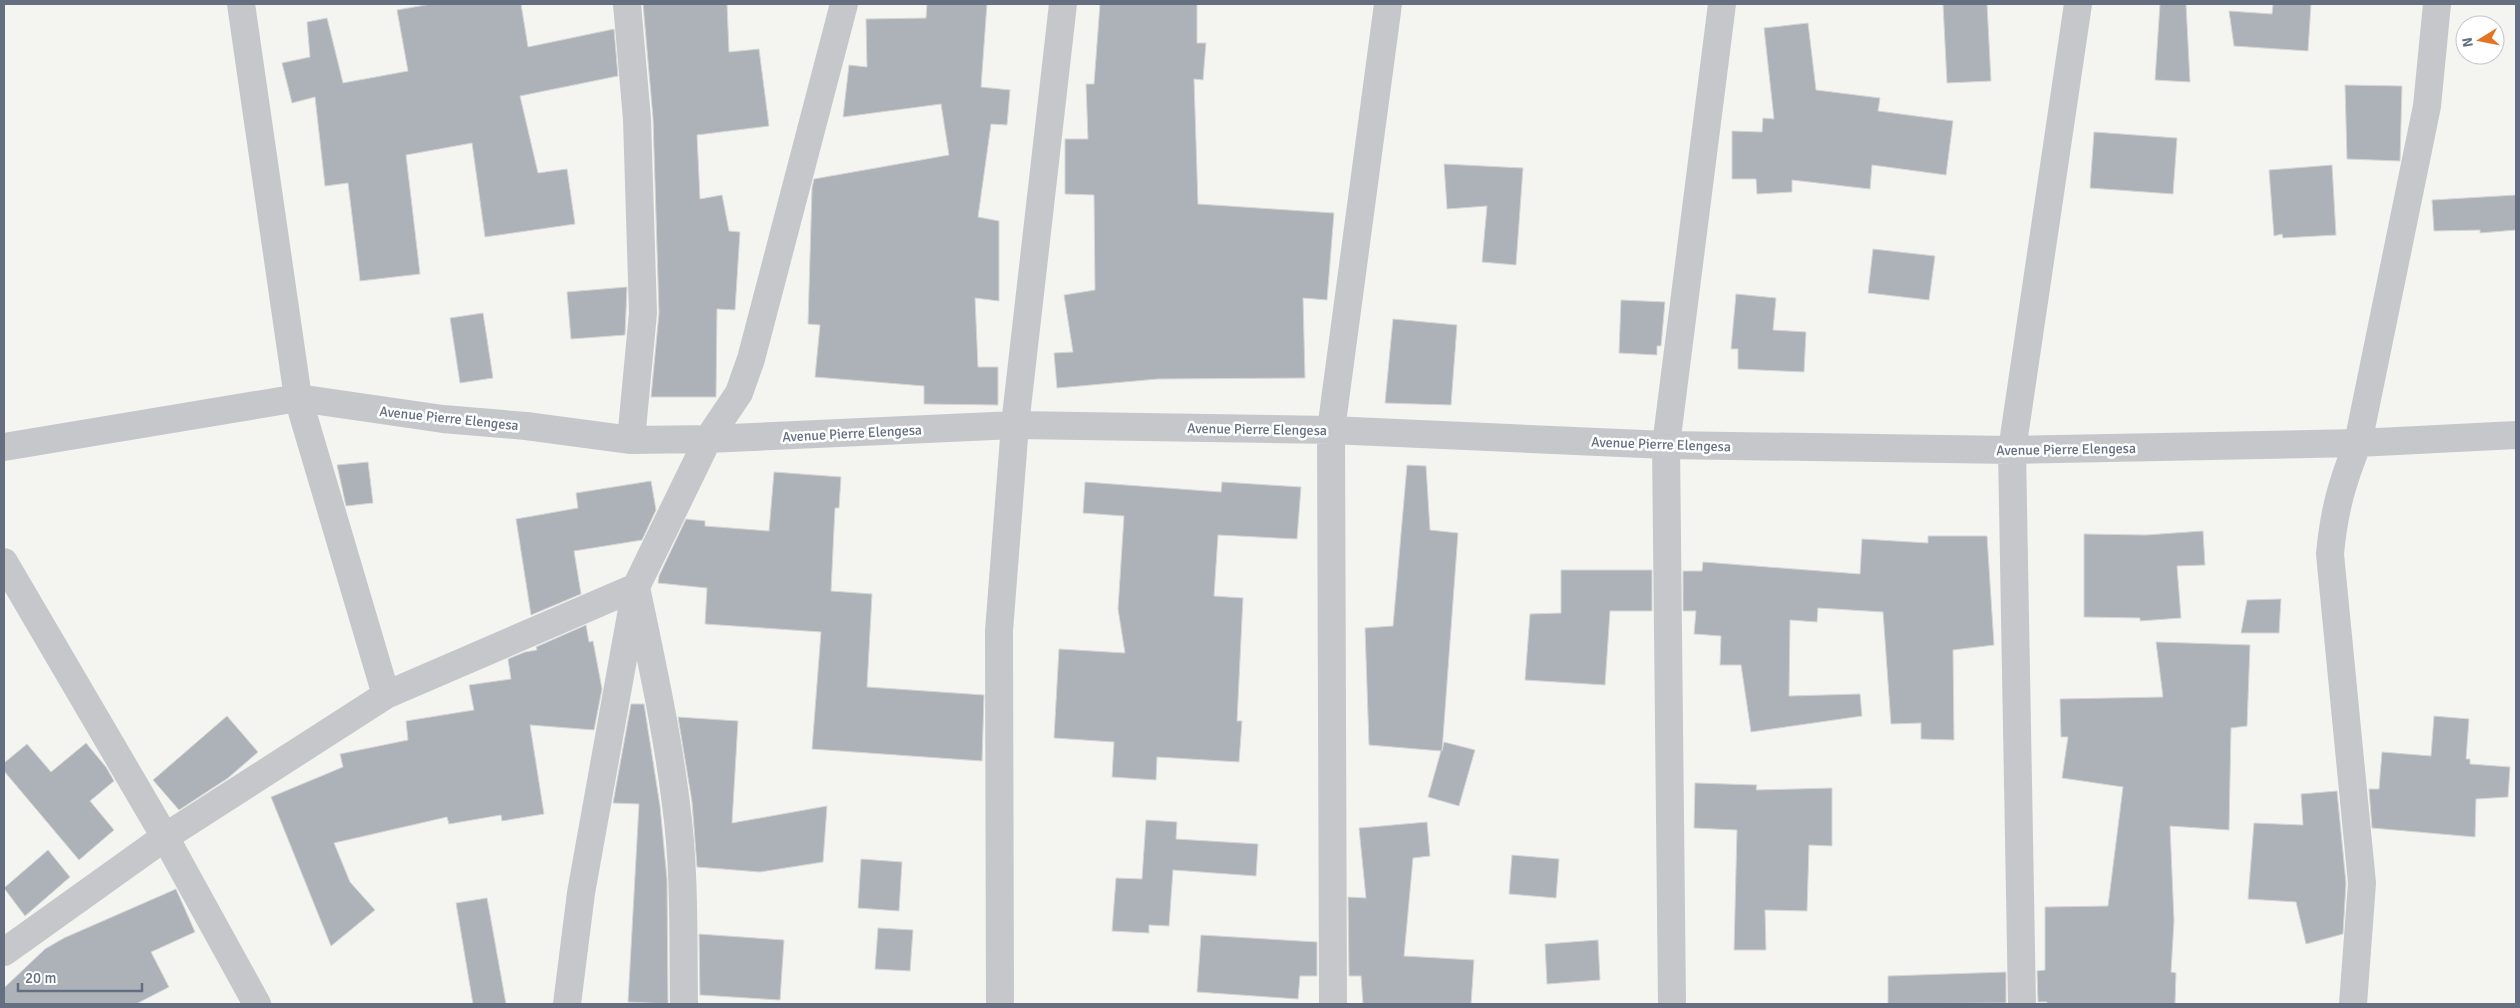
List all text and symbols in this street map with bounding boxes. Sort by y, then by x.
north arrow [2455,15,2505,65]
text: N [2458,36,2477,48]
street label: Avenue Pierre Elengesa [378,403,519,434]
street label: Avenue Pierre Elengesa [1187,420,1327,439]
street label: Avenue Pierre Elengesa [782,421,922,446]
street label: Avenue Pierre Elengesa [1591,434,1731,455]
street label: Avenue Pierre Elengesa [1996,440,2136,459]
scale bar [18,960,141,992]
text: 20 m [25,969,56,987]

